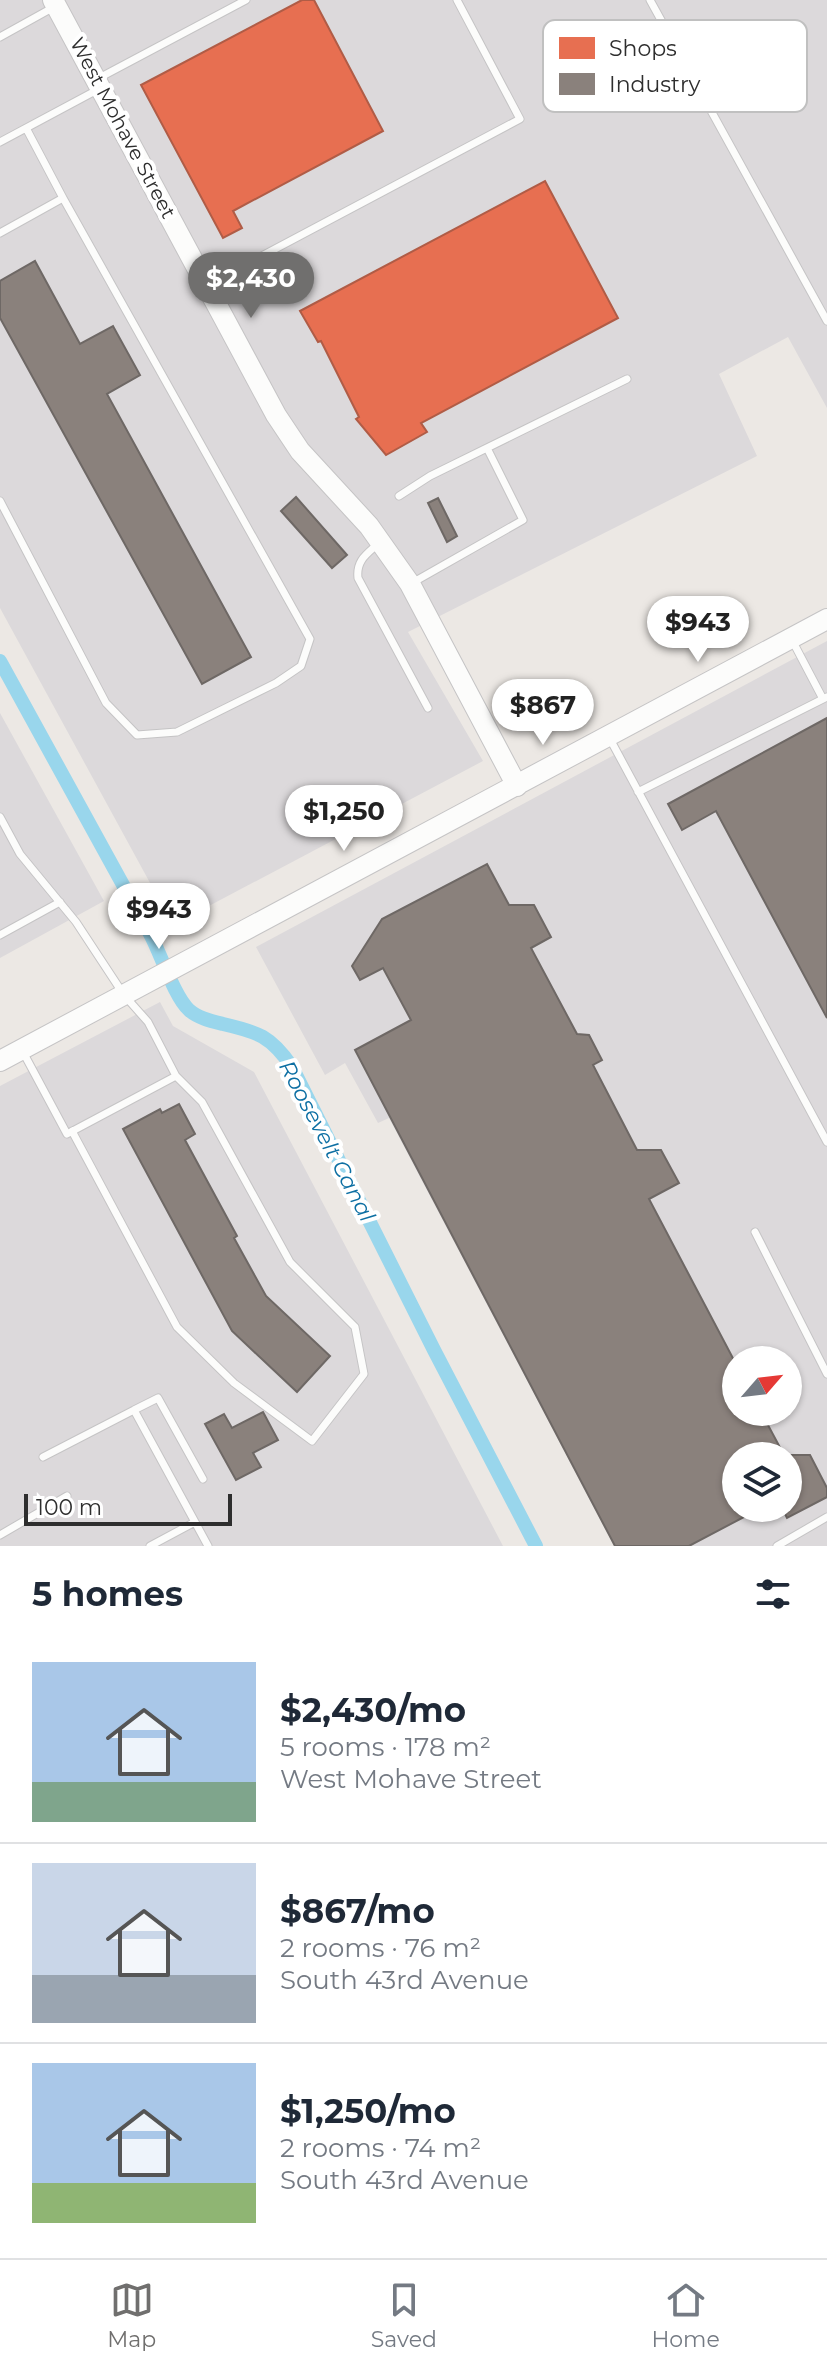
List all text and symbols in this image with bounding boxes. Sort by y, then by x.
legend [543,20,807,112]
street label: West Mohave Street [65,33,181,223]
text: Shops [609,35,677,62]
text: Industry [609,71,701,98]
pin: $2,430 [186,252,316,320]
text: $2,430 [206,262,296,294]
pin: $943 [651,596,745,664]
text: $943 [665,606,731,638]
pin: $867 [496,679,590,747]
text: $867 [510,689,576,721]
pin: $1,250 [279,785,409,853]
text: $1,250 [303,795,385,827]
pin: $943 [112,883,206,951]
text: $943 [126,893,192,925]
water label: Roosevelt Canal [273,1056,381,1226]
north arrow [722,1346,802,1426]
map controls [722,1346,802,1522]
button: layers [722,1442,802,1522]
scale bar [24,1490,232,1526]
text: 100 m [36,1494,102,1521]
icon: filters [751,1572,795,1616]
text: 5 homes [32,1573,183,1615]
text: $2,430/mo [280,1689,466,1731]
icon: home [96,1694,192,1790]
text: 5 rooms · 178 m² [280,1731,491,1763]
text: West Mohave Street [280,1763,542,1795]
text: $867/mo [280,1890,435,1932]
icon: home [96,1895,192,1991]
text: 2 rooms · 76 m² [280,1932,481,1964]
text: South 43rd Avenue [280,1964,529,1996]
text: $1,250/mo [280,2090,456,2132]
icon: home [96,2095,192,2191]
text: 2 rooms · 74 m² [280,2132,481,2164]
text: South 43rd Avenue [280,2164,529,2196]
tab: Map [107,2278,156,2353]
tab: Saved [371,2278,437,2353]
tab: Home [651,2278,720,2353]

